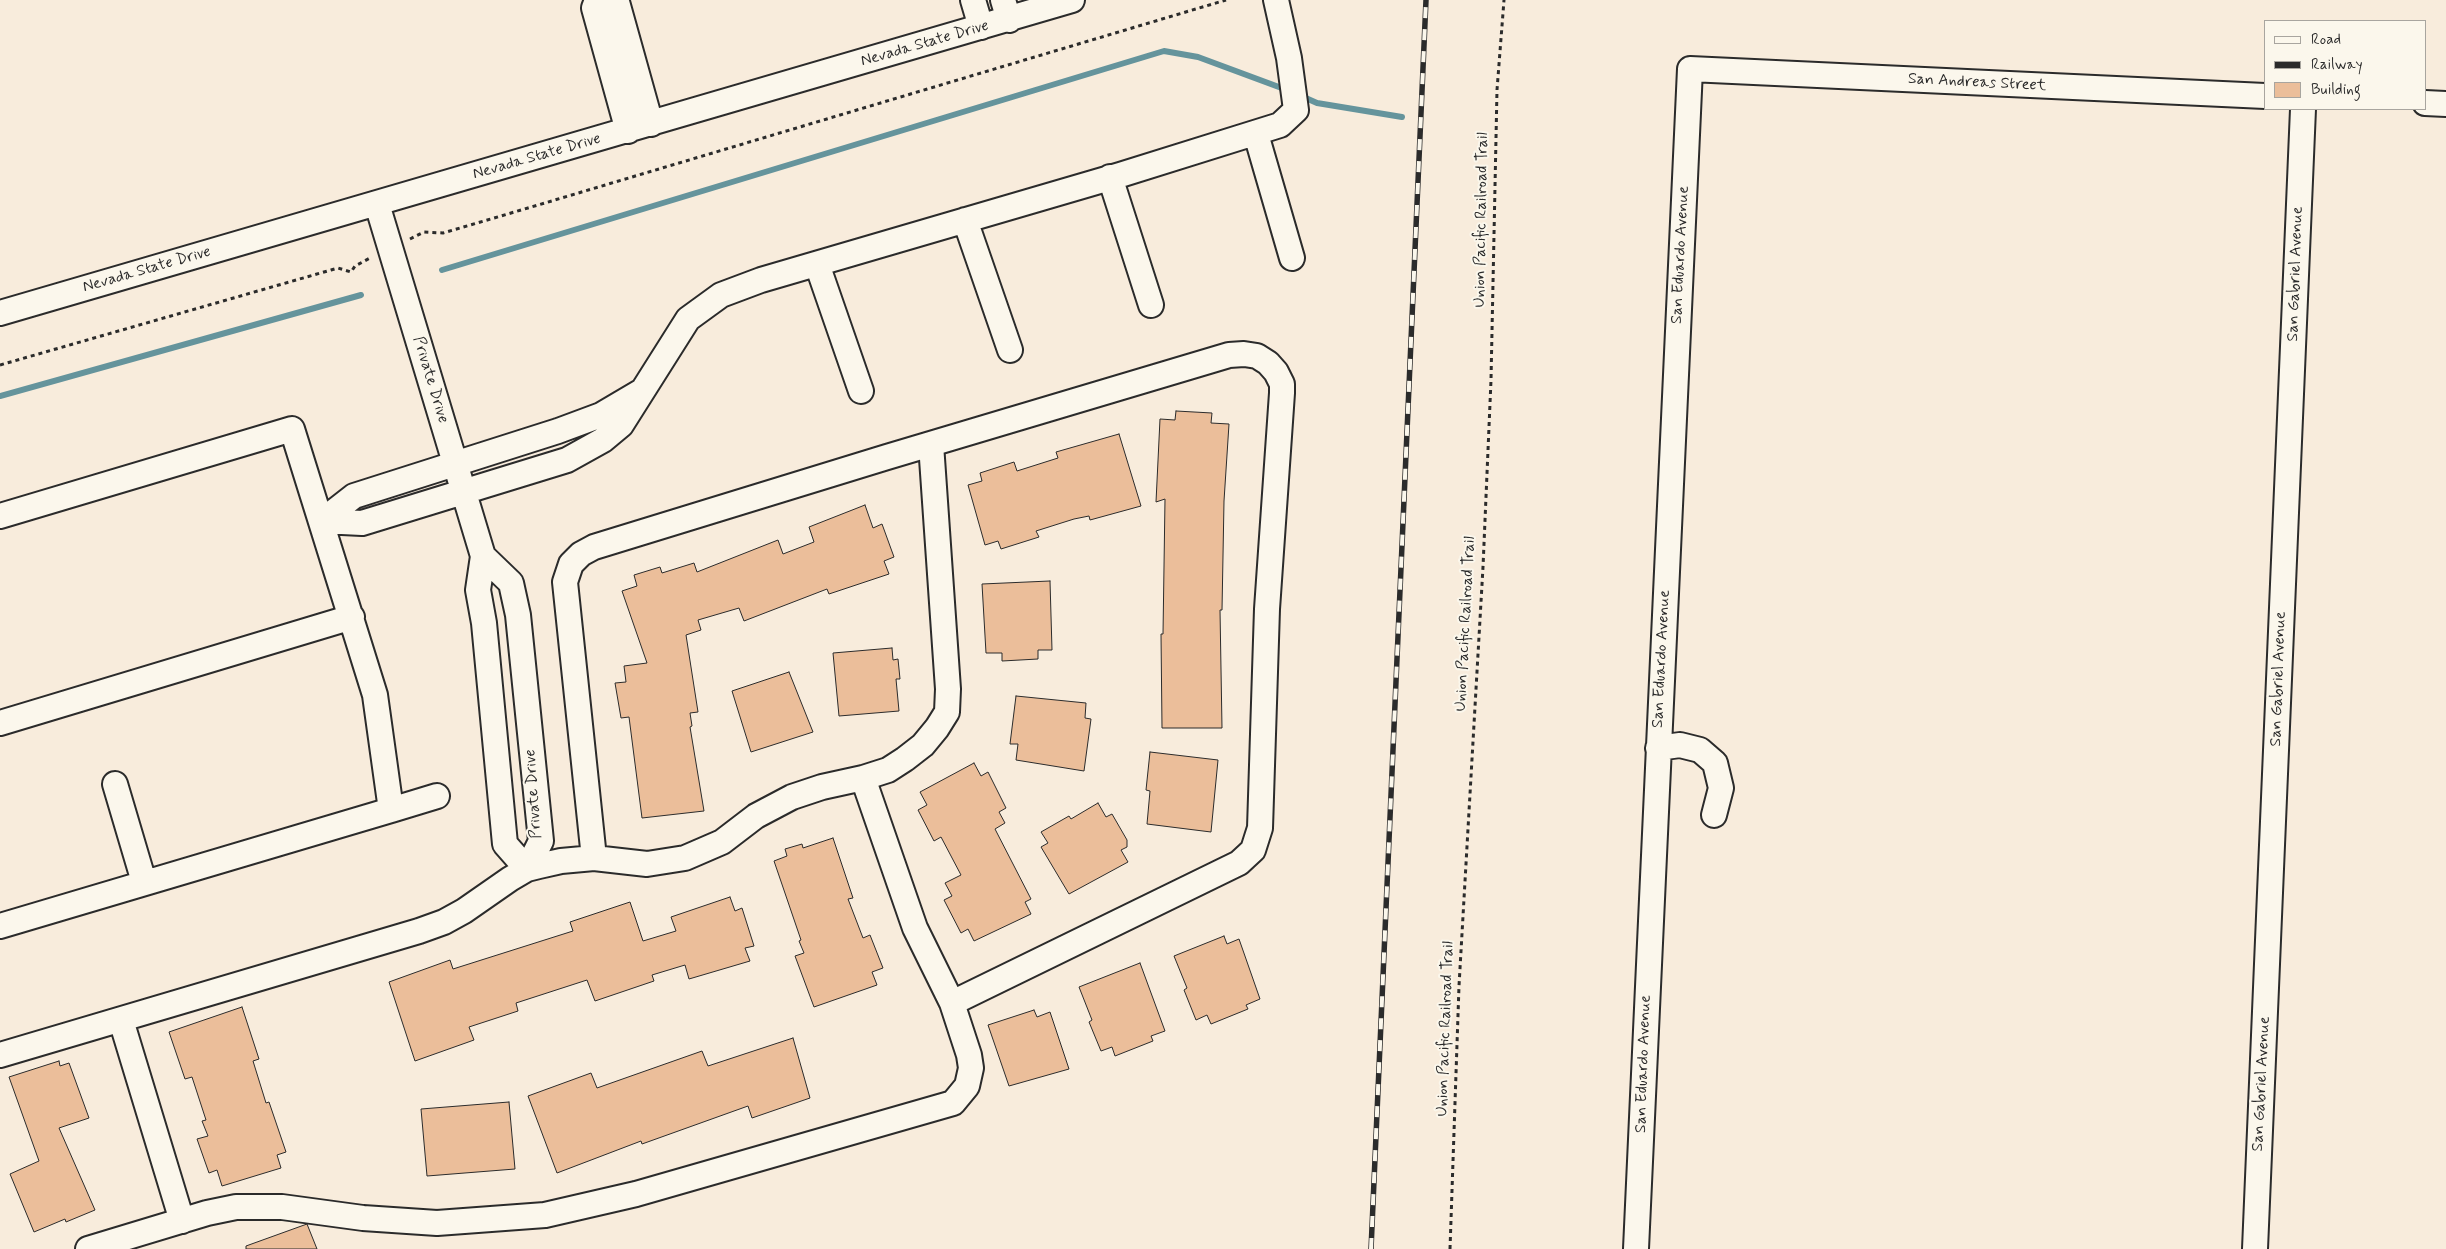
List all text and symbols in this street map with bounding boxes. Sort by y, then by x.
street label: Nevada State Drive [859,17,991,71]
legend [2264,20,2426,110]
text: Road [2311,30,2341,50]
text: Railway [2311,55,2363,75]
street label: San Andreas Street [1907,70,2047,96]
text: Building [2311,80,2361,100]
street label: Nevada State Drive [471,130,603,184]
street label: Union Pacific Railroad Trail [1471,132,1493,308]
street label: San Eduardo Avenue [1668,186,1694,324]
street label: San Gabriel Avenue [2284,206,2308,342]
street label: Nevada State Drive [81,243,213,297]
street label: Private Drive [408,334,452,426]
street label: Union Pacific Railroad Trail [1452,536,1480,712]
street label: San Eduardo Avenue [1649,590,1675,728]
street label: San Gabriel Avenue [2267,611,2291,747]
street label: Private Drive [521,749,547,839]
street label: Union Pacific Railroad Trail [1433,941,1459,1117]
street label: San Eduardo Avenue [1632,995,1656,1133]
street label: San Gabriel Avenue [2249,1016,2275,1152]

